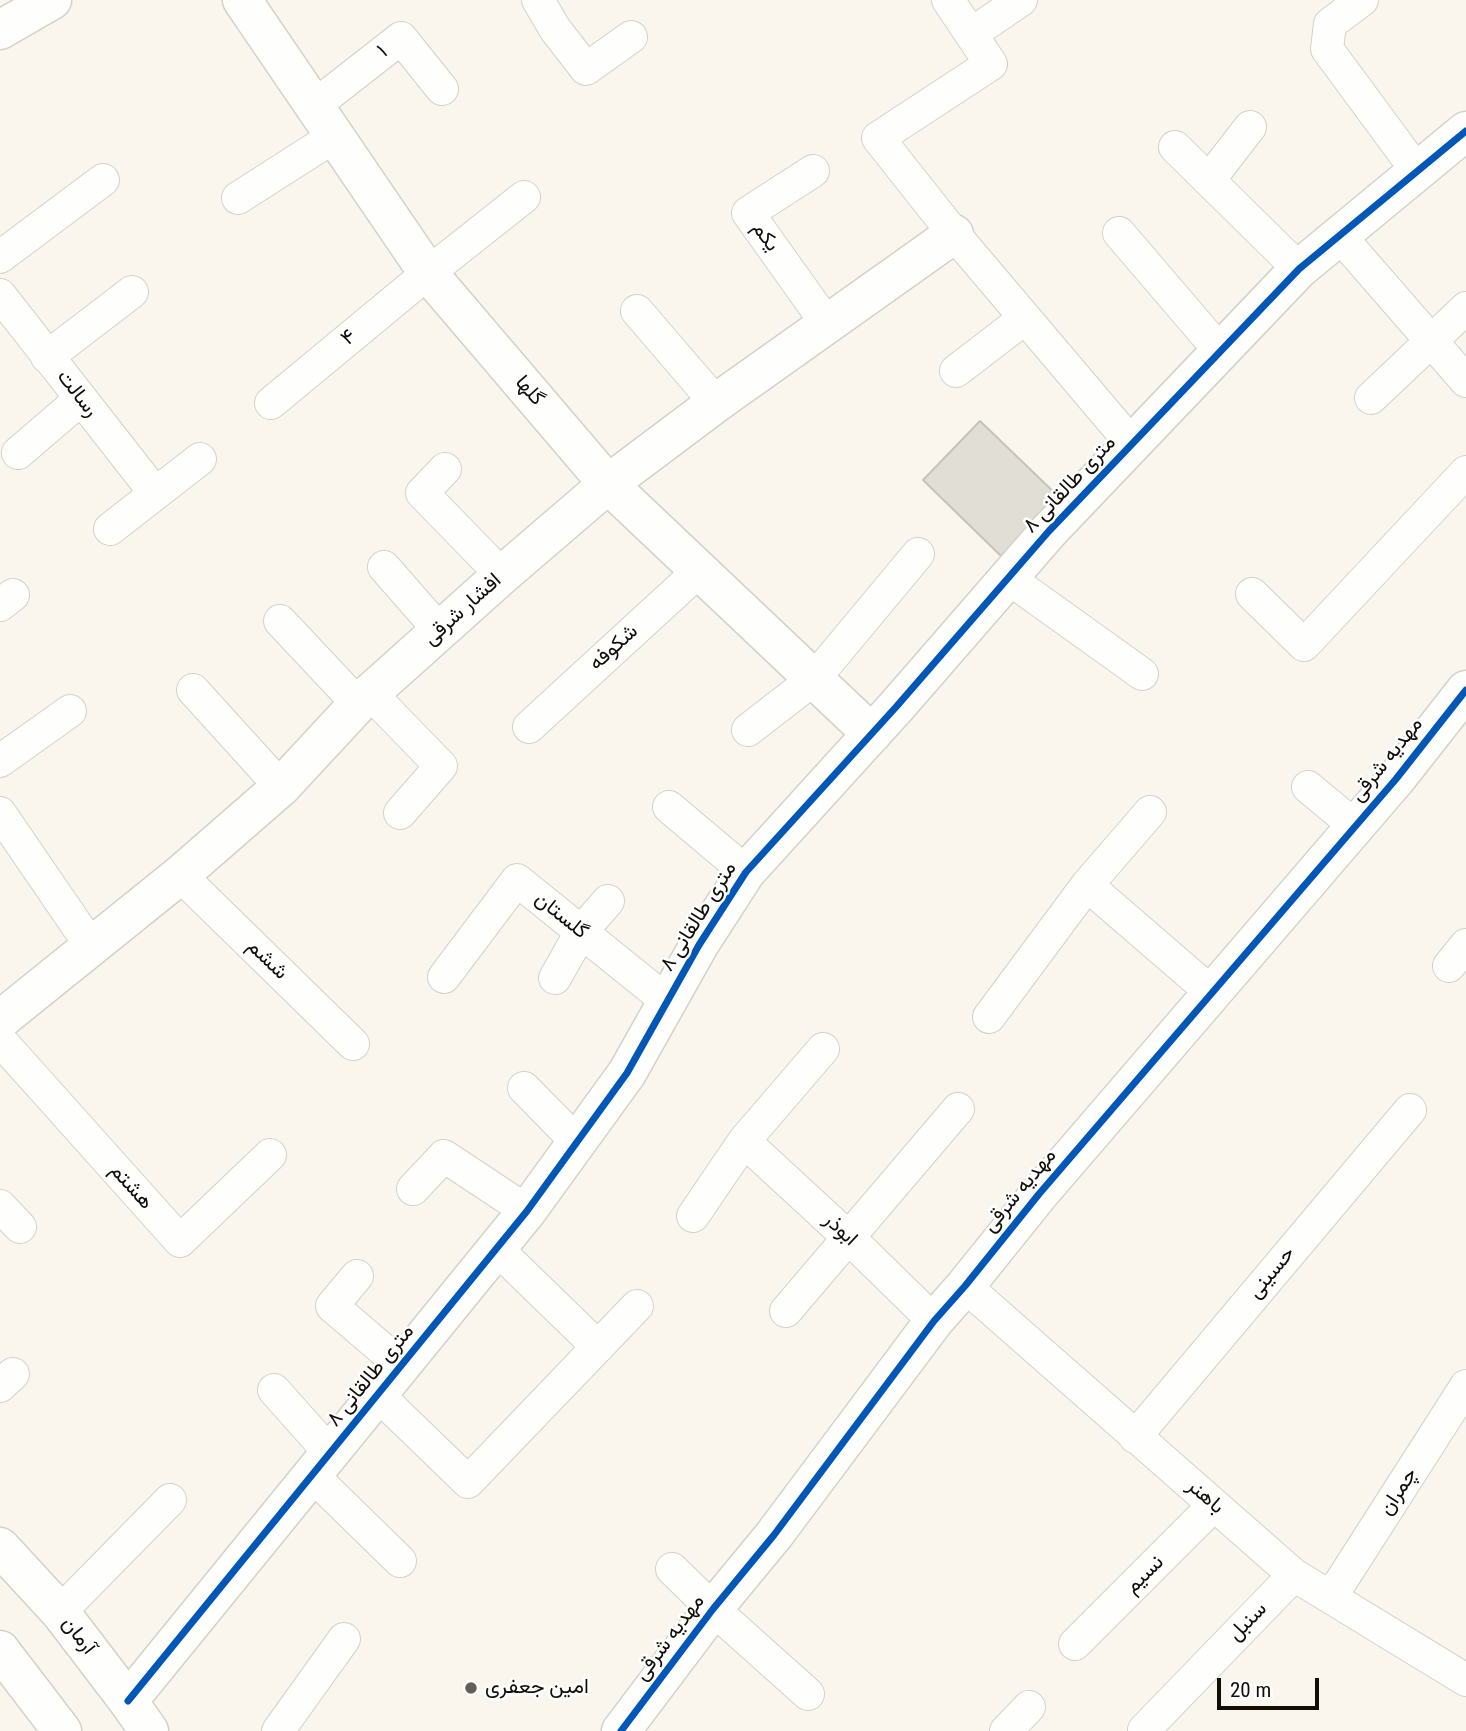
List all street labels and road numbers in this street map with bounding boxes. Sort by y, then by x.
street label: ۱ [373,40,393,64]
street label: یکم [746,217,784,257]
street label: ۴ [336,324,362,352]
street label: رسالت [51,365,103,423]
street label: گلها [509,371,549,411]
street label: ۸ متری طالقانی [1018,431,1122,539]
street label: افشار شرقی [419,568,507,652]
street label: شکوفه [584,620,644,676]
street label: مهدیه شرقی [1345,713,1429,807]
street label: ۸ متری طالقانی [655,858,743,976]
street label: گلستان [529,887,593,945]
street label: ششم [241,934,293,986]
street label: مهدیه شرقی [978,1144,1062,1238]
street label: هشتم [104,1159,158,1215]
street label: ابوذر [818,1208,862,1252]
street label: حسینی [1243,1242,1301,1304]
street label: ۸ متری طالقانی [322,1320,420,1432]
street label: چمران [1374,1463,1424,1521]
street label: باهنر [1181,1474,1229,1520]
street label: نسیم [1120,1550,1170,1600]
street label: مهدیه شرقی [629,1590,711,1686]
street label: سنبل [1223,1597,1273,1647]
street label: آرمان [55,1612,101,1660]

